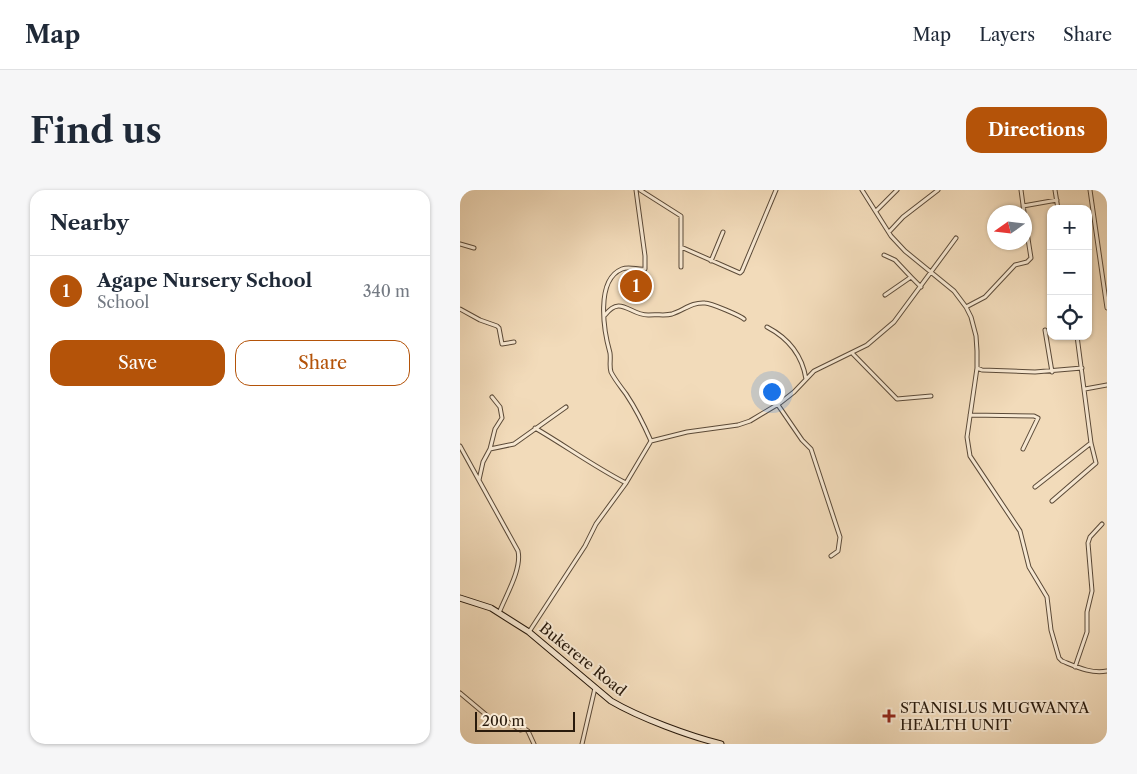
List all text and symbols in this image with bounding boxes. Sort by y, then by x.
text: Map [25,20,80,49]
text: Map [913,24,951,46]
text: Layers [979,24,1035,46]
text: Share [1063,24,1112,46]
button: Directions [966,107,1107,153]
text: Find us [30,109,162,152]
north arrow [987,205,1032,250]
map controls [1047,205,1092,340]
button: + [1047,205,1092,250]
text: Nearby [50,210,129,235]
button: − [1047,250,1092,295]
pin: 1 [620,267,652,305]
text: Agape Nursery School [97,269,312,292]
text: 1 [62,281,70,301]
text: 340 m [363,281,410,301]
text: School [97,292,149,312]
button: locate [1047,295,1092,340]
button: Save [50,340,225,386]
button: Share [235,340,410,386]
your location [759,379,785,405]
street label: Bukerere Road [536,618,630,700]
place label: STANISLUS MUGWANYA HEALTH UNIT [900,698,1090,734]
scale bar [475,709,575,732]
marker: STANISLUS MUGWANYA HEALTH UNIT [882,709,896,723]
text: 200 m [482,712,525,730]

